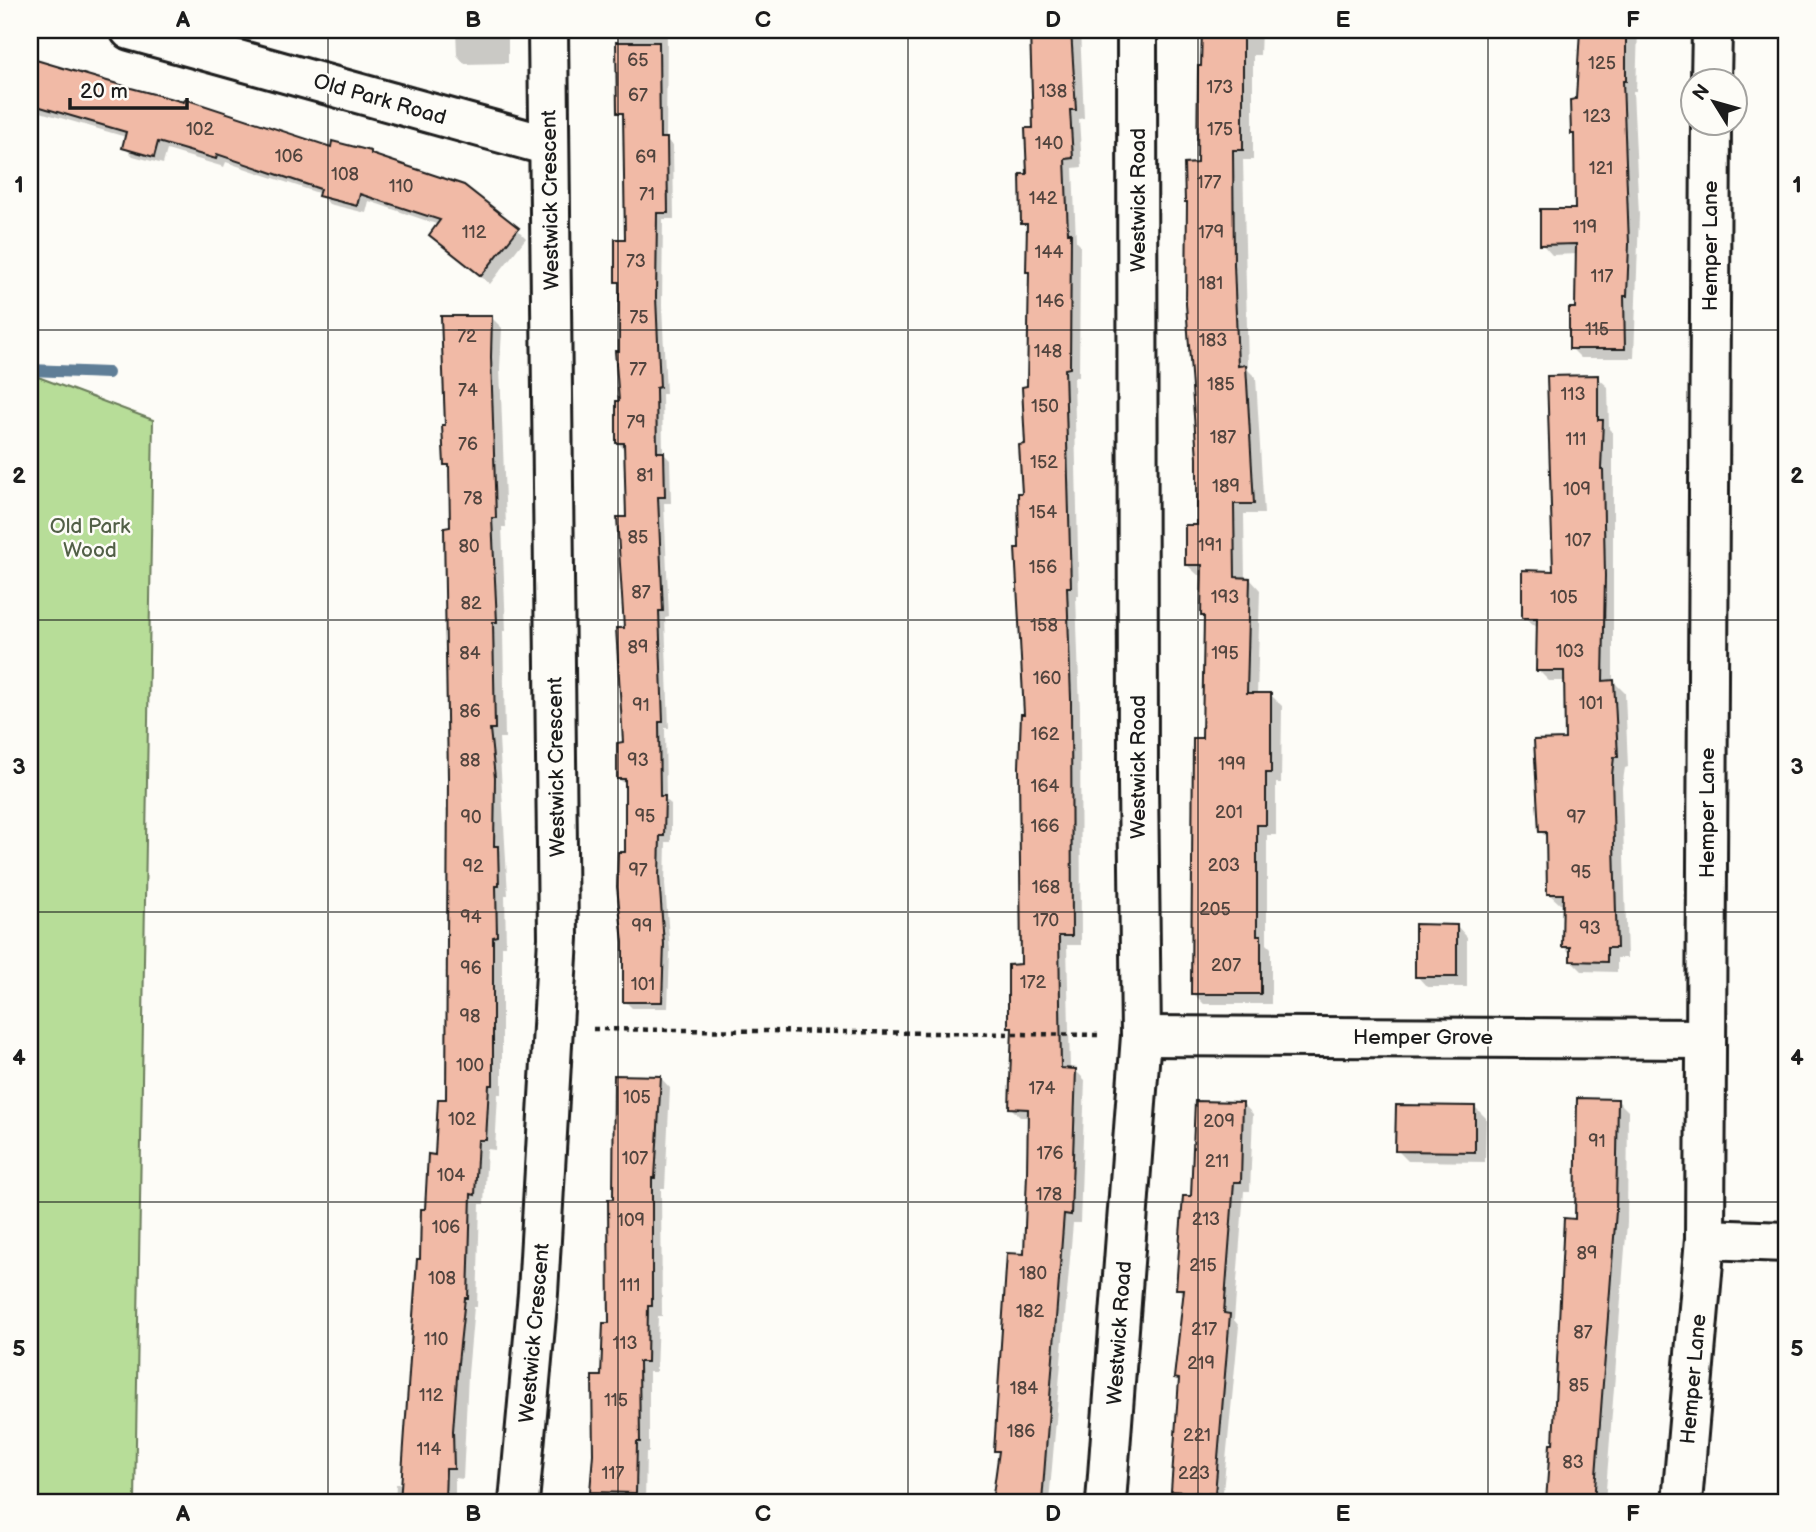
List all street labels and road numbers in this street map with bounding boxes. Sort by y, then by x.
street label: Old Park Road [311,69,449,130]
street label: Westwick Crescent [536,109,565,290]
street label: Westwick Road [1126,128,1151,272]
street label: Hemper Lane [1698,181,1723,311]
street label: Westwick Crescent [542,676,571,857]
street label: Westwick Road [1126,695,1151,839]
street label: Hemper Lane [1695,748,1720,878]
street label: Hemper Grove [1353,1025,1493,1050]
street label: Westwick Crescent [514,1242,555,1424]
street label: Westwick Road [1102,1260,1137,1406]
street label: Hemper Lane [1675,1313,1712,1445]

